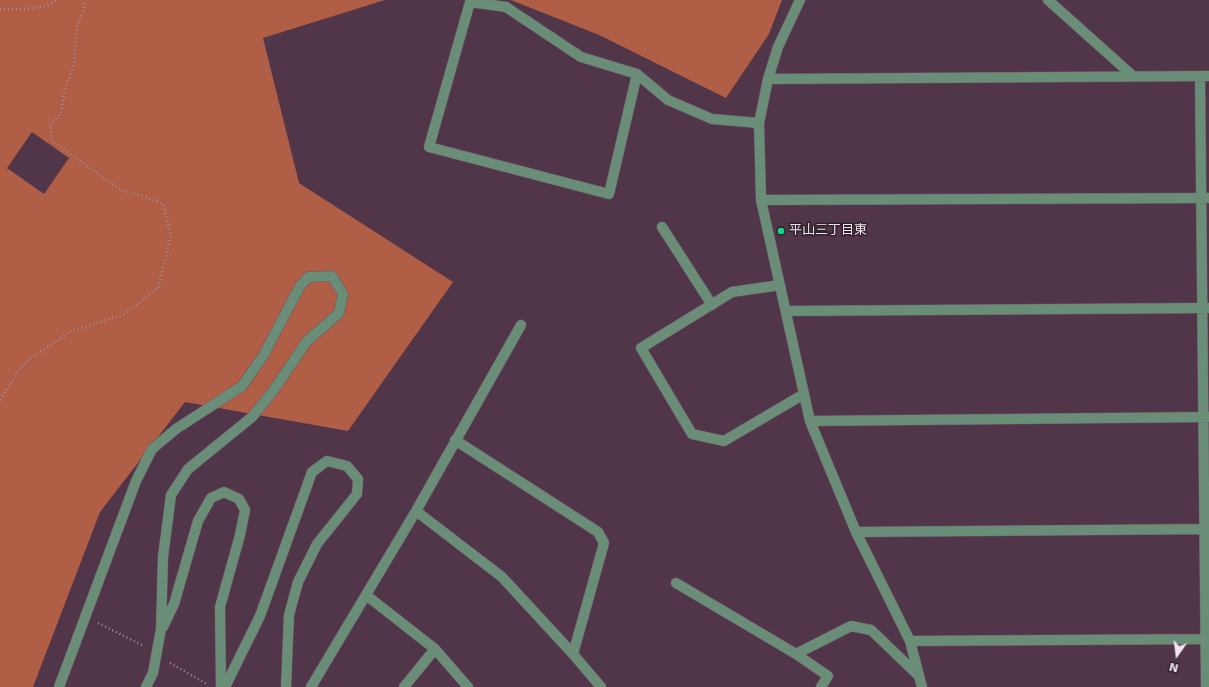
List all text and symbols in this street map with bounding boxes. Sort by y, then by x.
place label: 平山三丁目東 [789,223,867,239]
marker: 平山三丁目東 [776,226,786,236]
north arrow [1157,635,1197,675]
text: N [1168,660,1180,675]

